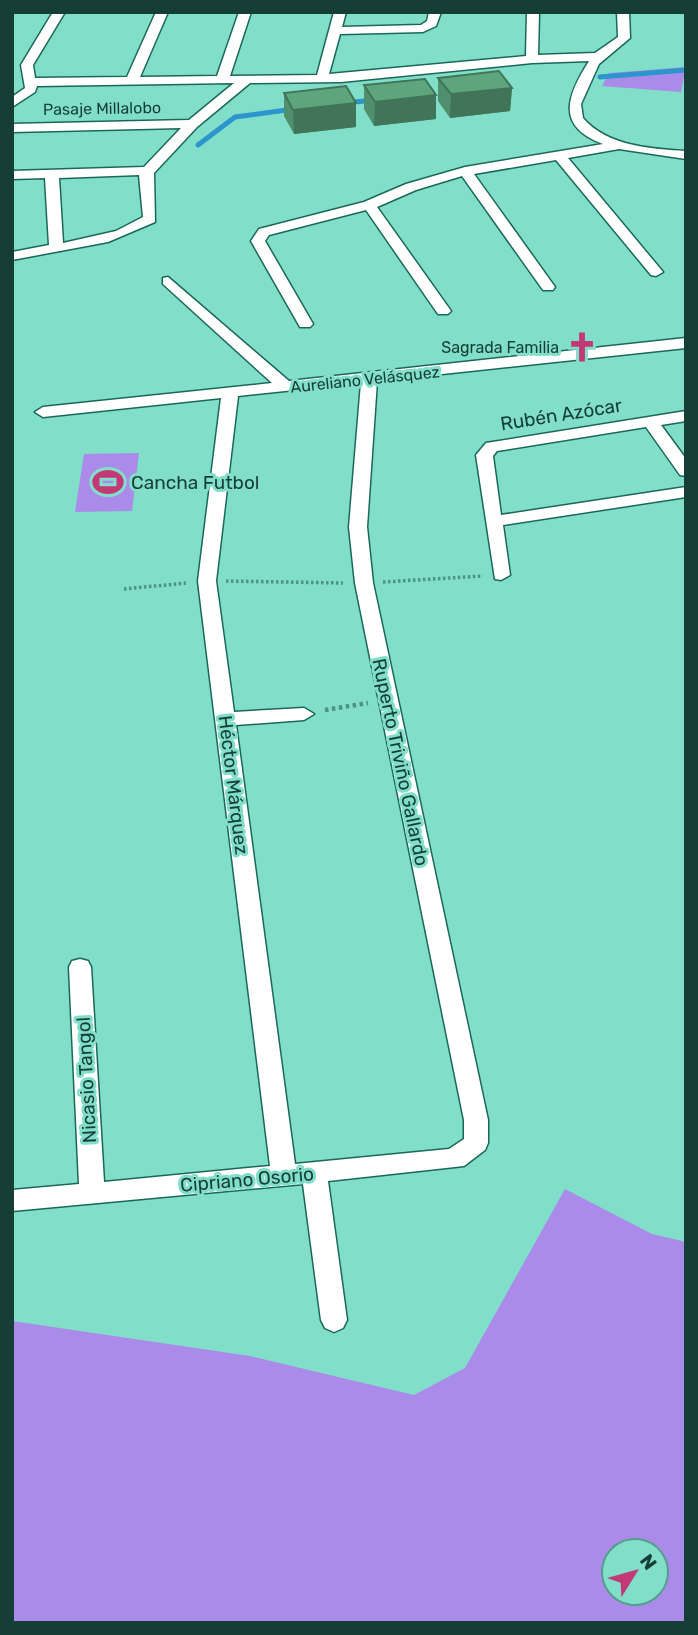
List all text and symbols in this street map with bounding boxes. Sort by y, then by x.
street label: Pasaje Millalobo [43,98,161,119]
church icon: Sagrada Familia [565,330,599,364]
place label: Sagrada Familia [441,338,559,357]
street label: Aureliano Velásquez [290,362,441,397]
street label: Rubén Azócar [499,393,624,435]
sports icon: Cancha Futbol [91,465,125,499]
place label: Cancha Futbol [131,471,259,494]
street label: Ruperto Triviño Gallardo [367,656,434,868]
street label: Héctor Márquez [214,714,253,856]
street label: Nicasio Tangol [72,1016,101,1144]
street label: Cipriano Osorio [179,1162,315,1197]
north arrow [600,1537,670,1607]
text: N [635,1550,661,1574]

